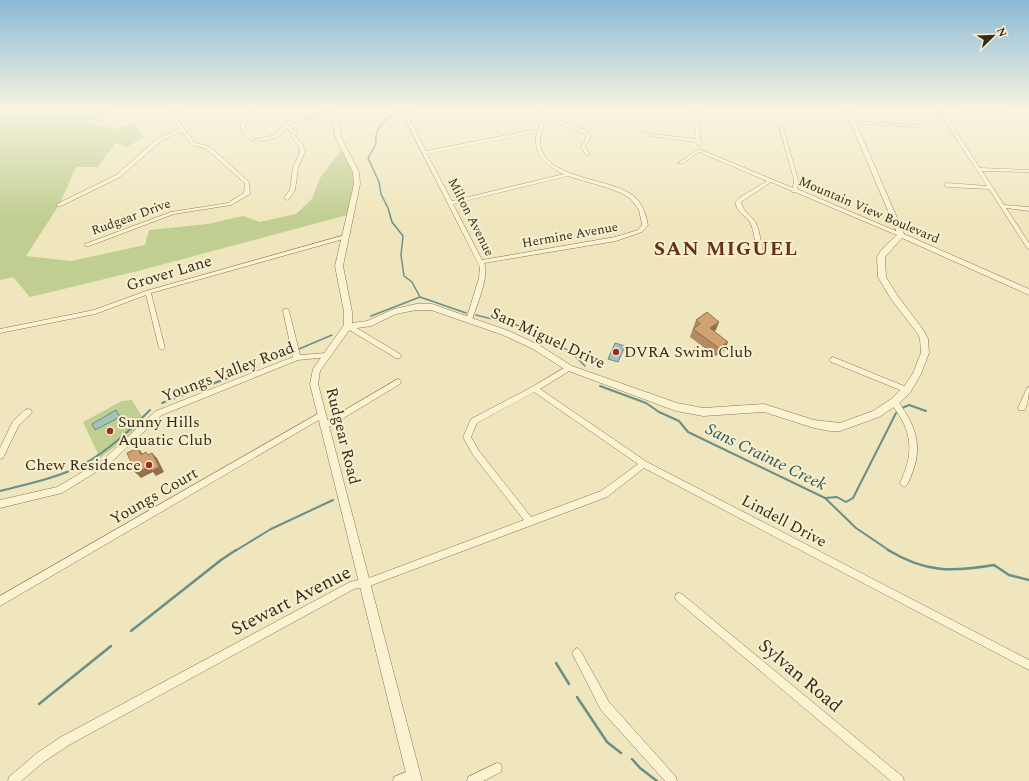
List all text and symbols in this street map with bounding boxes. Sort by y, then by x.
north arrow [973,16,1013,56]
text: N [992,25,1011,40]
street label: Mountain View Boulevard [795,171,943,249]
street label: Milton Avenue [443,174,499,260]
street label: Rudgear Drive [89,193,173,241]
street label: Hermine Avenue [520,217,620,253]
district label: SAN MIGUEL [654,234,798,264]
street label: Grover Lane [123,249,215,297]
street label: San Miguel Drive [487,301,609,375]
street label: Youngs Valley Road [158,336,298,408]
place label: DVRA Swim Club [624,340,752,364]
marker: DVRA Swim Club [611,347,621,357]
street label: Rudgear Road [319,385,367,487]
place label: Sunny Hills Aquatic Club [118,410,212,452]
water label: Sans Crainte Creek [701,416,831,498]
marker: Sunny Hills Aquatic Club [105,426,115,436]
place label: Chew Residence [25,453,141,477]
marker: Chew Residence [144,460,154,470]
street label: Youngs Court [106,461,203,531]
street label: Lindell Drive [737,488,831,554]
street label: Stewart Avenue [226,558,356,644]
street label: Sylvan Road [752,632,848,720]

